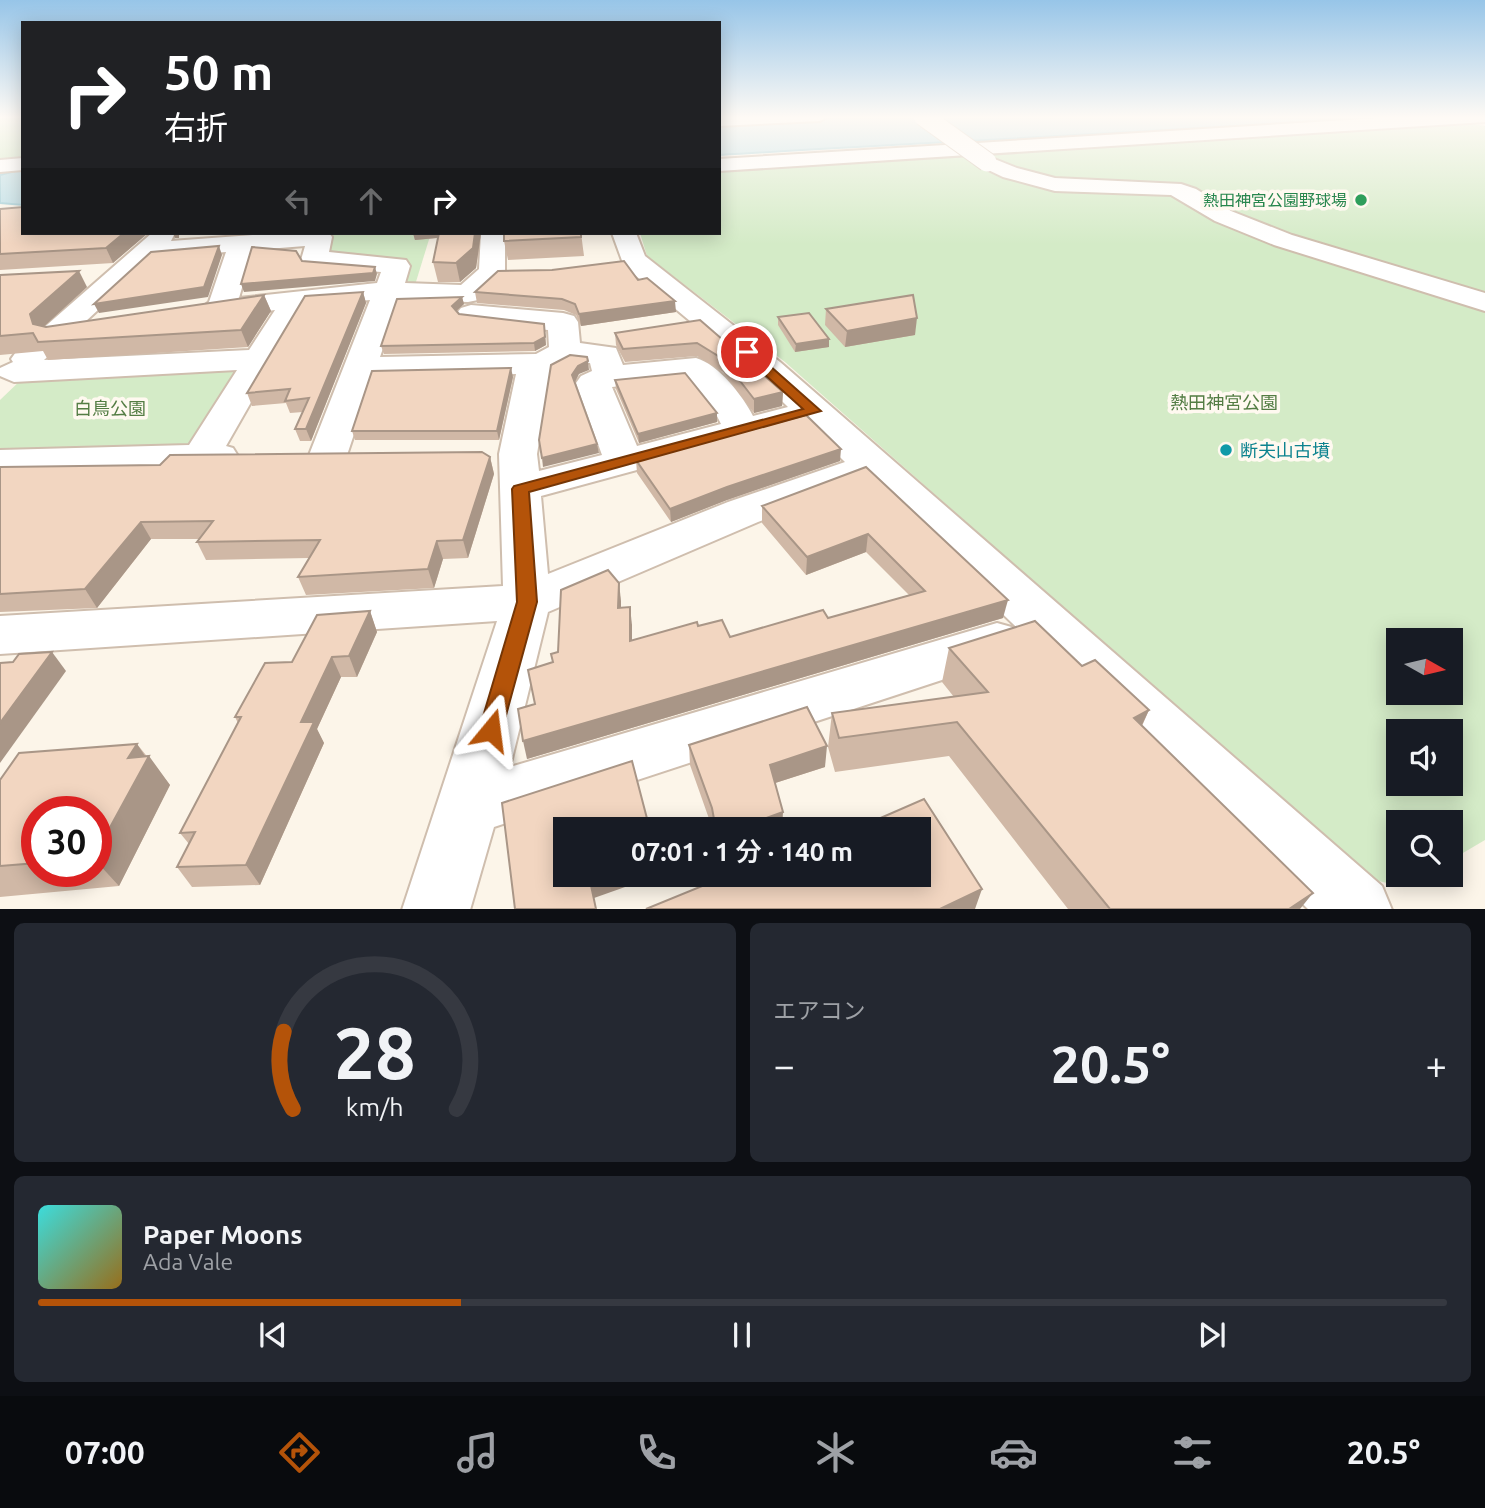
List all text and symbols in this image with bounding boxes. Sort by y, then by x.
text: 50 m [164,44,273,99]
icon: right [49,49,140,140]
text: 右折 [164,109,228,145]
icon: left [279,182,317,220]
icon: ahead [352,182,390,220]
icon: right [425,182,463,220]
place label: 熱田神宮公園野球場 [1203,191,1347,209]
marker: 熱田神宮公園野球場 [1353,192,1369,208]
pin [717,322,777,382]
icon: arrive [728,333,766,371]
park label: 熱田神宮公園 [1170,392,1278,412]
park label: 白鳥公園 [74,398,146,418]
place label: 断夫山古墳 [1240,440,1330,460]
marker: 断夫山古墳 [1218,442,1234,458]
north arrow [1386,628,1463,705]
map controls [1386,628,1463,887]
position arrow [454,693,528,767]
button: sound [1386,719,1463,796]
speed limit sign: 30 [21,796,112,887]
button: search [1386,810,1463,887]
text: 07:01 · 1 分 · 140 m [631,837,853,866]
text: エアコン [774,998,866,1023]
text: 28 [334,1011,416,1093]
text: 20.5° [1051,1035,1170,1093]
text: − [774,1044,795,1086]
text: + [1426,1044,1447,1086]
text: km/h [346,1092,404,1120]
text: Paper Moons [143,1220,302,1249]
text: Ada Vale [143,1249,233,1274]
icon: previous [254,1316,292,1354]
icon: pause [723,1316,761,1354]
icon: next [1193,1316,1231,1354]
icon: directions [275,1428,324,1477]
icon: music [453,1428,502,1477]
icon: phone [632,1428,681,1477]
icon: climate [811,1428,860,1477]
icon: car [989,1428,1038,1477]
icon: filters [1168,1428,1217,1477]
text: 07:00 [65,1434,145,1470]
text: 20.5° [1347,1434,1420,1470]

